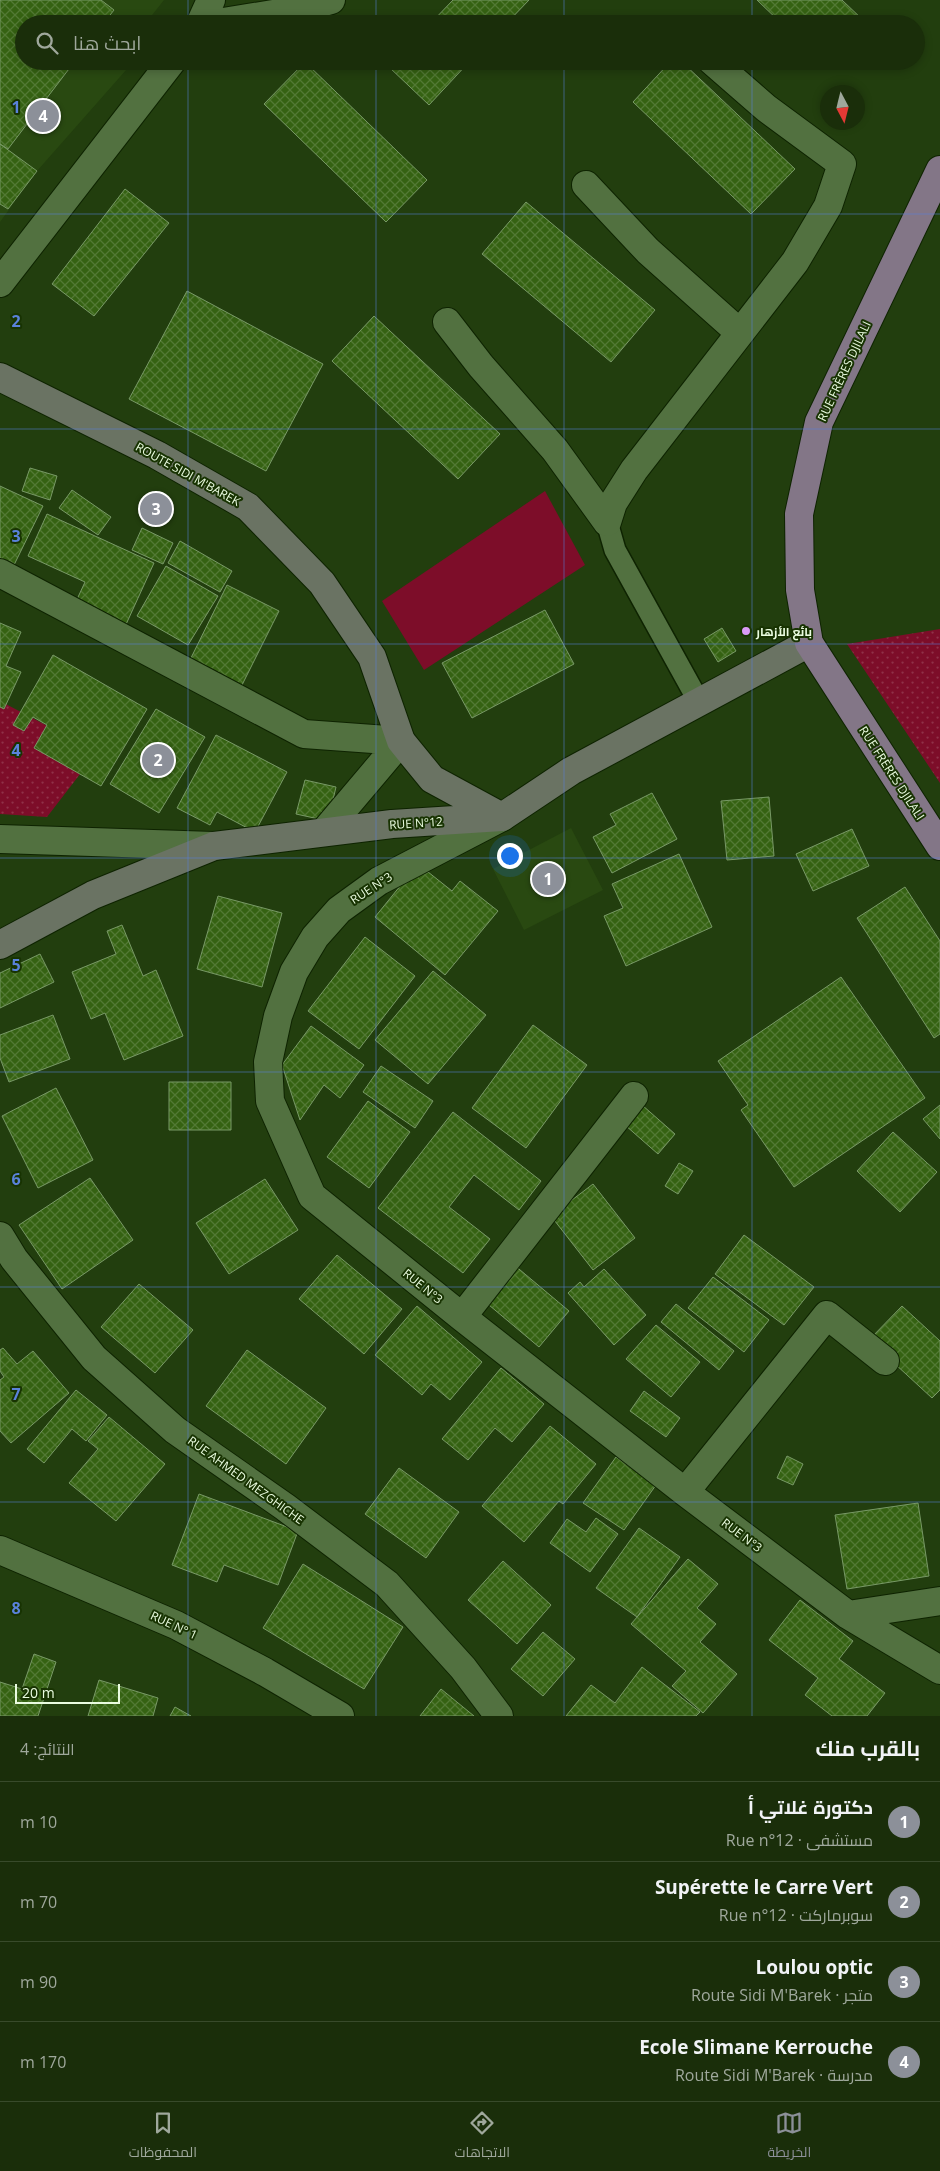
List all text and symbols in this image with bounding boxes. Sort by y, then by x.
search box [15,15,925,70]
icon: search [33,29,61,57]
text: ابحث هنا [73,30,141,56]
north arrow [820,85,865,130]
text: 1 [11,96,21,118]
pin: 4 [27,97,59,135]
text: 2 [11,310,21,332]
street label: RUE FRÈRES DJILALI [813,318,875,424]
street label: ROUTE SIDI M'BAREK [133,438,244,510]
pin: 3 [140,490,172,528]
text: 3 [11,525,21,547]
place label: بائع الأزهار [755,623,812,641]
marker: بائع الأزهار [740,625,752,637]
street label: RUE FRÈRES DJILALI [855,723,929,823]
text: 4 [11,739,21,761]
pin: 2 [142,741,174,779]
street label: RUE N°12 [389,813,444,833]
your location [497,843,523,869]
pin: 1 [532,860,564,898]
street label: RUE N°3 [347,868,395,908]
text: 5 [11,954,21,976]
text: 6 [11,1168,21,1190]
street label: RUE N°3 [399,1265,447,1307]
text: 7 [11,1383,21,1405]
street label: RUE AHMED MEZGHICHE [184,1432,308,1528]
street label: RUE N°3 [718,1514,766,1556]
text: 8 [11,1597,21,1619]
street label: RUE N° 1 [148,1607,200,1643]
scale bar [15,1681,120,1704]
text: 20 m [22,1683,55,1702]
text: بالقرب منك [815,1734,920,1762]
text: النتائج: 4 [20,1738,75,1760]
text: دكتورة غلاتي أ [748,1794,873,1820]
text: 10 m [20,1811,57,1833]
text: 1 [899,1811,909,1833]
text: مستشفى · Rue n°12 [726,1829,873,1851]
text: Supérette le Carre Vert [655,1874,873,1900]
text: 70 m [20,1891,57,1913]
text: 2 [899,1891,909,1913]
text: سوبرماركت · Rue n°12 [719,1904,873,1926]
text: Loulou optic [755,1954,873,1980]
text: 90 m [20,1971,57,1993]
text: 3 [899,1971,909,1993]
text: متجر · Route Sidi M'Barek [691,1984,873,2006]
text: Ecole Slimane Kerrouche [639,2034,873,2060]
text: 170 m [20,2051,66,2073]
text: 4 [899,2051,909,2073]
text: مدرسة · Route Sidi M'Barek [675,2064,873,2086]
tab: المحفوظات [129,2109,197,2165]
tab: الاتجاهات [455,2109,510,2165]
tab: الخريطة [768,2109,811,2165]

